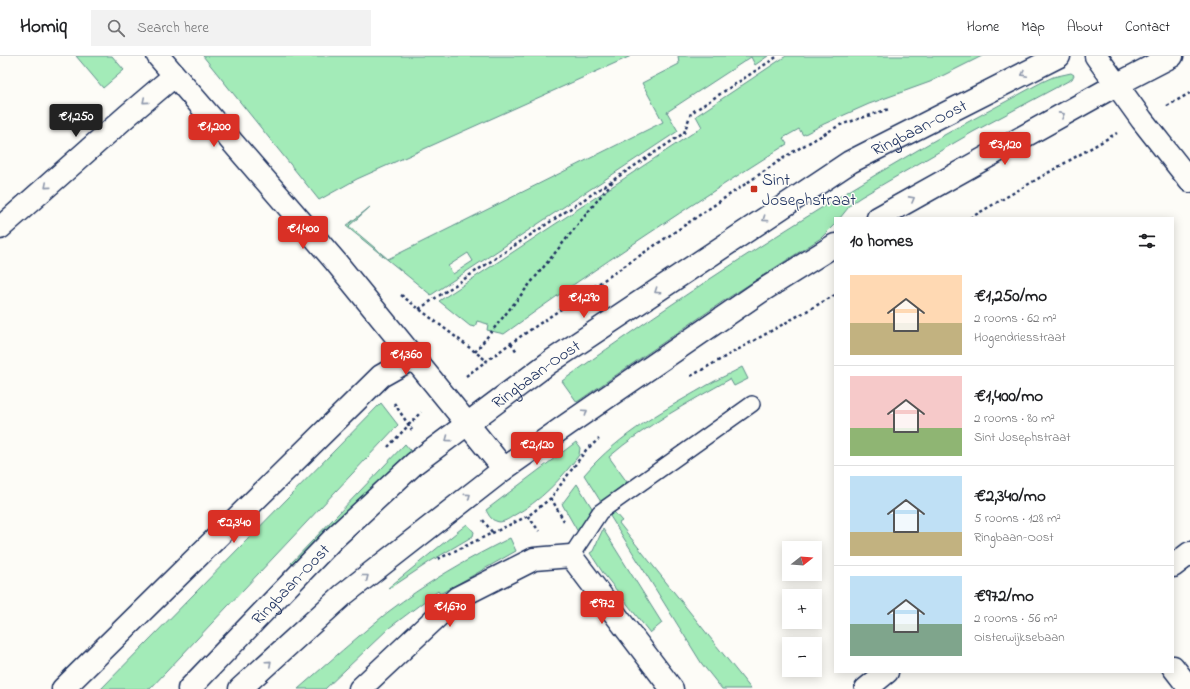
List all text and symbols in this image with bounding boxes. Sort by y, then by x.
search box [91,10,371,46]
text: Homiq [20,14,67,41]
icon: search [105,17,127,39]
text: Search here [137,17,209,39]
text: Home [967,17,999,38]
text: Map [1021,17,1045,38]
text: About [1067,17,1103,38]
text: Contact [1125,17,1170,38]
one-way arrow [1021,69,1029,76]
street label: Ringbaan-Oost [867,94,972,163]
one-way arrow [142,96,149,103]
pin: €1,250 [43,104,109,138]
text: €1,250 [59,107,93,126]
one-way arrow [1058,112,1065,120]
pin: €1,200 [181,114,247,148]
text: €1,200 [197,117,231,136]
pin: €3,120 [972,132,1038,166]
text: €3,120 [989,135,1021,154]
place label: Sint Josephstraat [762,168,856,213]
one-way arrow [44,182,52,189]
marker: Sint Josephstraat [749,184,759,194]
one-way arrow [908,196,915,203]
one-way arrow [762,214,769,221]
pin: €1,400 [270,216,336,250]
text: €1,400 [287,219,319,238]
text: 10 homes [850,229,913,254]
icon: filters [1136,230,1158,252]
text: €1,250/mo [974,284,1047,309]
pin: €1,290 [551,285,617,319]
one-way arrow [654,286,661,293]
text: €1,290 [568,288,600,307]
icon: home [882,291,930,339]
text: 2 rooms · 62 m² [974,309,1057,328]
text: Hogendriesstraat [974,328,1066,347]
street label: Ringbaan-Oost [487,334,586,415]
pin: €1,360 [373,342,439,376]
text: €1,360 [390,345,422,364]
text: €1,400/mo [974,384,1043,409]
icon: home [882,392,930,440]
one-way arrow [581,409,588,417]
text: 2 rooms · 80 m² [974,409,1055,428]
text: Sint Josephstraat [974,428,1071,447]
pin: €2,120 [504,432,570,466]
one-way arrow [445,434,452,441]
text: €2,120 [520,435,554,454]
text: €2,340/mo [974,484,1046,509]
icon: home [882,492,930,540]
one-way arrow [464,494,471,501]
text: 5 rooms · 128 m² [974,509,1061,528]
pin: €2,340 [201,510,267,544]
text: €2,340 [217,513,251,532]
text: Ringbaan-Oost [974,528,1054,547]
street label: Ringbaan-Oost [246,538,337,631]
north arrow [782,541,822,581]
map controls [782,541,822,677]
one-way arrow [362,574,369,581]
text: €972/mo [974,584,1034,609]
button: + [782,589,822,629]
pin: €972 [578,591,626,625]
icon: home [882,592,930,640]
pin: €1,670 [417,594,483,628]
text: €972 [590,594,614,613]
text: €1,670 [434,597,466,616]
text: 2 rooms · 56 m² [974,609,1058,628]
text: Oisterwijksebaan [974,628,1065,647]
button: − [782,637,822,677]
one-way arrow [264,660,272,667]

